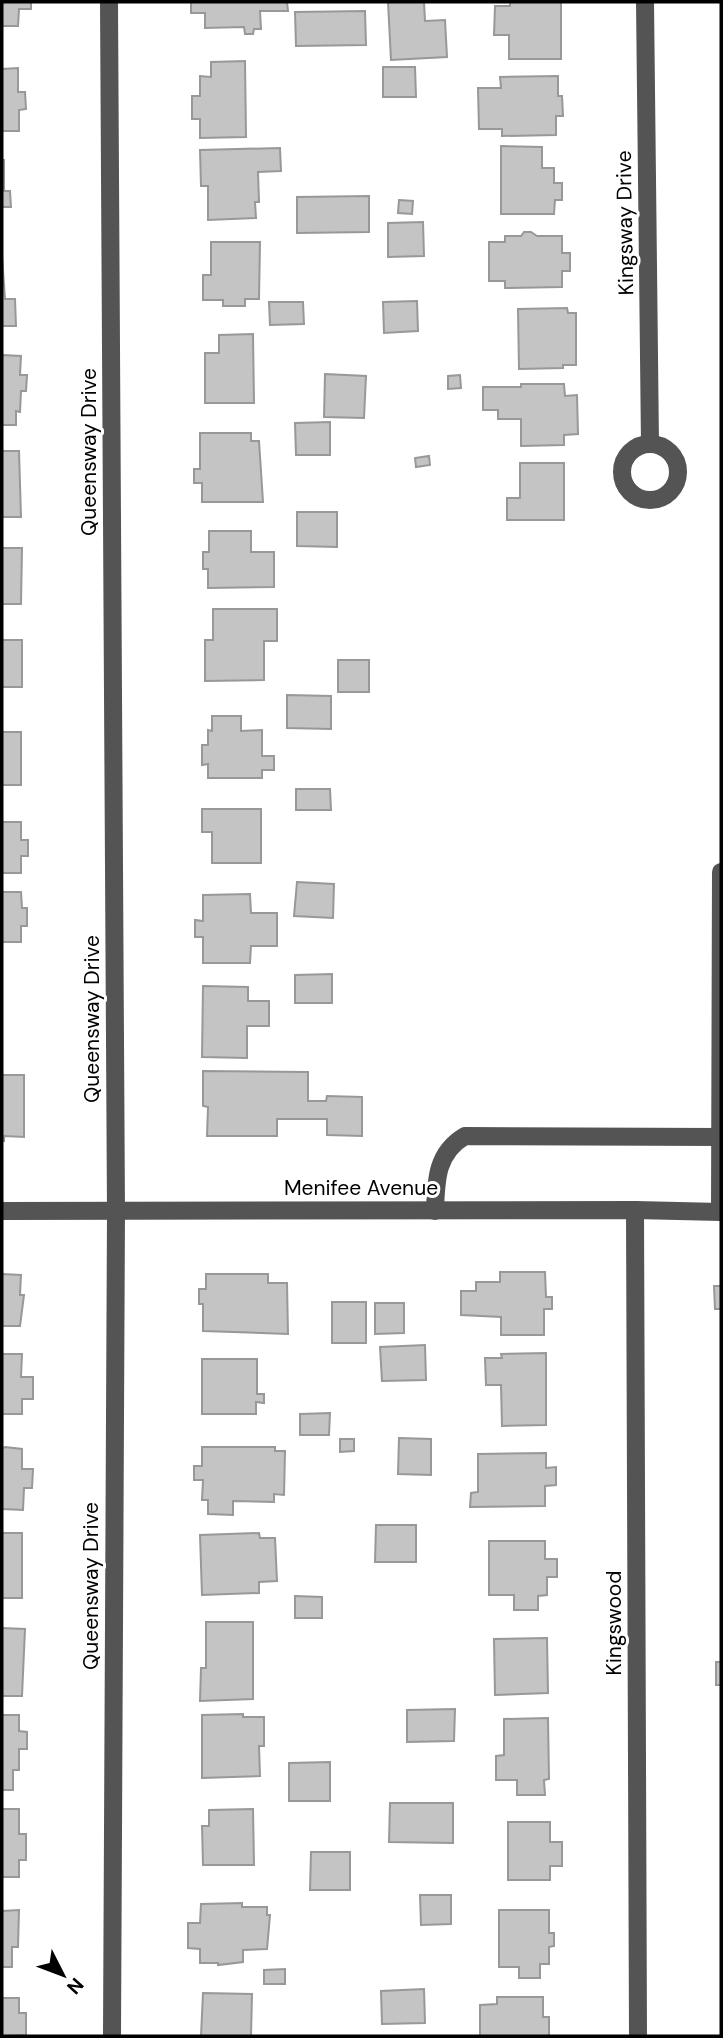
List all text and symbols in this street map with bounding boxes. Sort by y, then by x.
street label: Kingsway Drive [610,150,640,296]
street label: Queensway Drive [75,368,103,536]
street label: Queensway Drive [78,935,106,1103]
street label: Menifee Avenue [284,1174,438,1202]
street label: Queensway Drive [77,1502,105,1670]
street label: Kingswood [600,1571,628,1675]
north arrow [28,1940,98,2010]
text: N [61,1973,89,2000]

